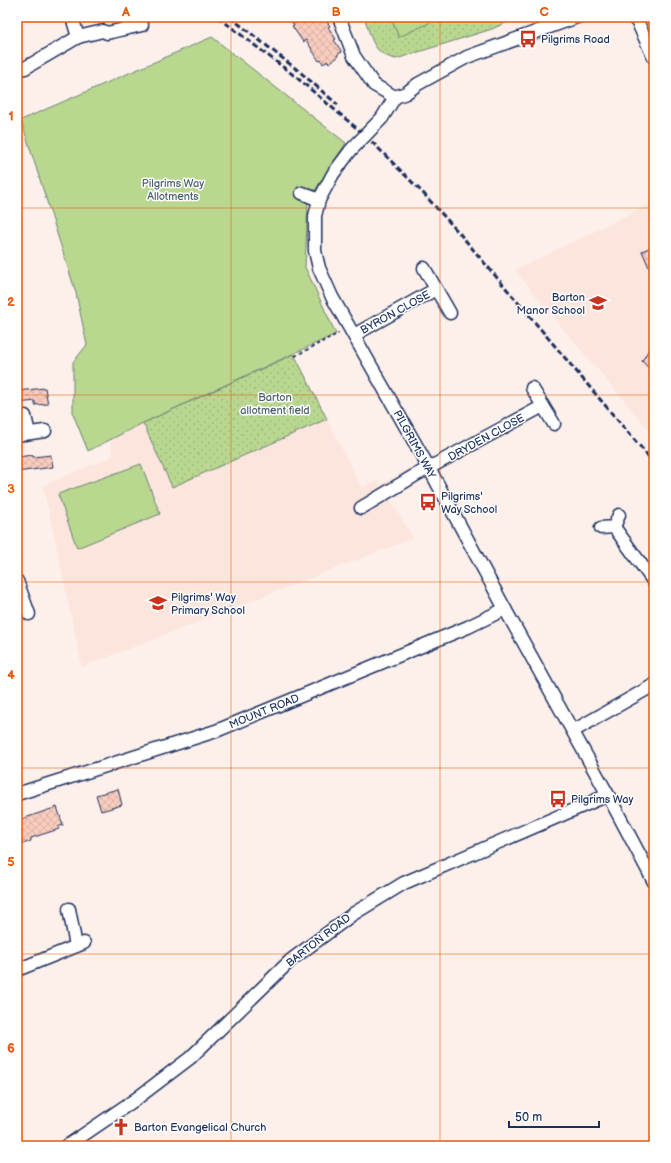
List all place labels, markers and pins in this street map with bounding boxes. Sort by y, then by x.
bus stop icon: Pilgrims Road [518,29,538,49]
place label: Pilgrims Road [541,33,610,46]
place label: Barton Manor School [517,291,585,317]
school or university icon: Barton Manor School [588,293,608,313]
place label: Pilgrims' Way School [441,490,497,516]
bus stop icon: Pilgrims' Way School [418,492,438,512]
place label: Pilgrims' Way Primary School [171,591,245,617]
school or university icon: Pilgrims' Way Primary School [148,593,168,613]
bus stop icon: Pilgrims Way [548,789,568,809]
place label: Pilgrims Way [571,793,633,806]
church icon: Barton Evangelical Church [111,1117,131,1137]
place label: Barton Evangelical Church [134,1121,266,1134]

